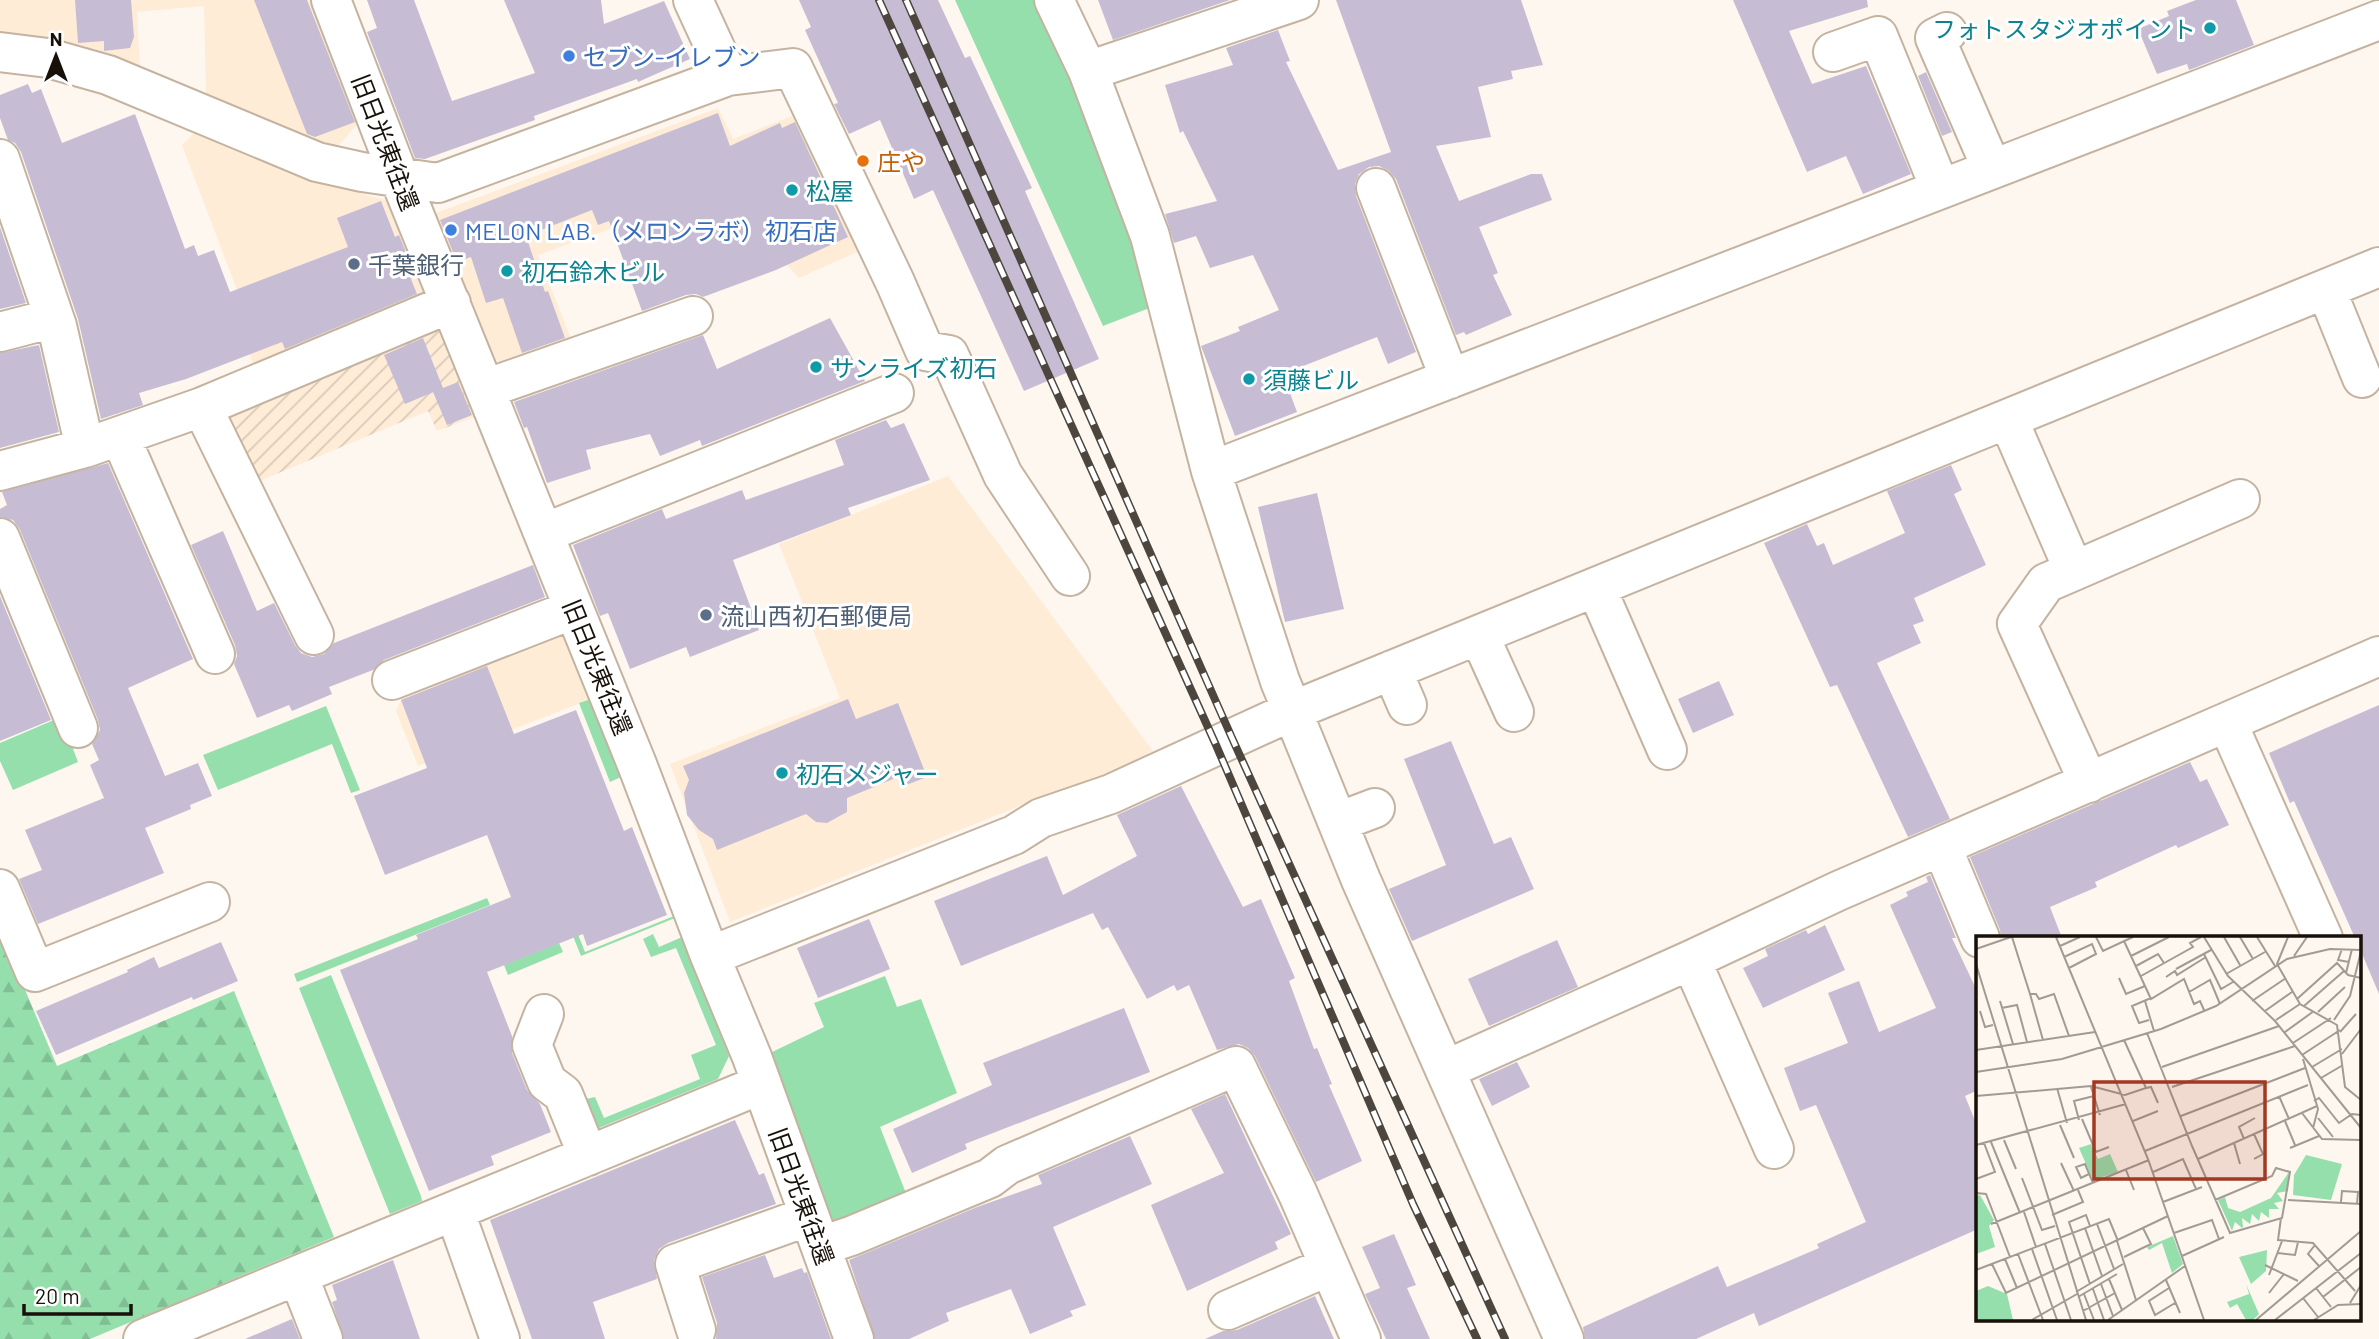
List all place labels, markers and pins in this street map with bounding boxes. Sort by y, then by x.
place label: フォトスタジオポイント [1932,14,2196,43]
marker: フォトスタジオポイント [2202,20,2218,36]
place label: セブン-イレブン [583,42,760,71]
marker: セブン-イレブン [561,48,577,64]
place label: 庄や [877,147,925,176]
marker: 庄や [855,153,871,169]
place label: 松屋 [806,176,854,205]
marker: 松屋 [784,182,800,198]
place label: MELON LAB.（メロンラボ）初石店 [465,216,837,245]
marker: MELON LAB.（メロンラボ）初石店 [443,222,459,238]
place label: 千葉銀行 [368,250,464,279]
marker: 千葉銀行 [346,256,362,272]
place label: 初石鈴木ビル [521,257,665,286]
marker: 初石鈴木ビル [499,263,515,279]
place label: サンライズ初石 [830,353,997,382]
marker: サンライズ初石 [808,359,824,375]
place label: 須藤ビル [1263,365,1359,394]
marker: 須藤ビル [1241,371,1257,387]
place label: 流山西初石郵便局 [720,601,912,630]
marker: 流山西初石郵便局 [698,607,714,623]
place label: 初石メジャー [796,759,939,788]
marker: 初石メジャー [774,765,790,781]

